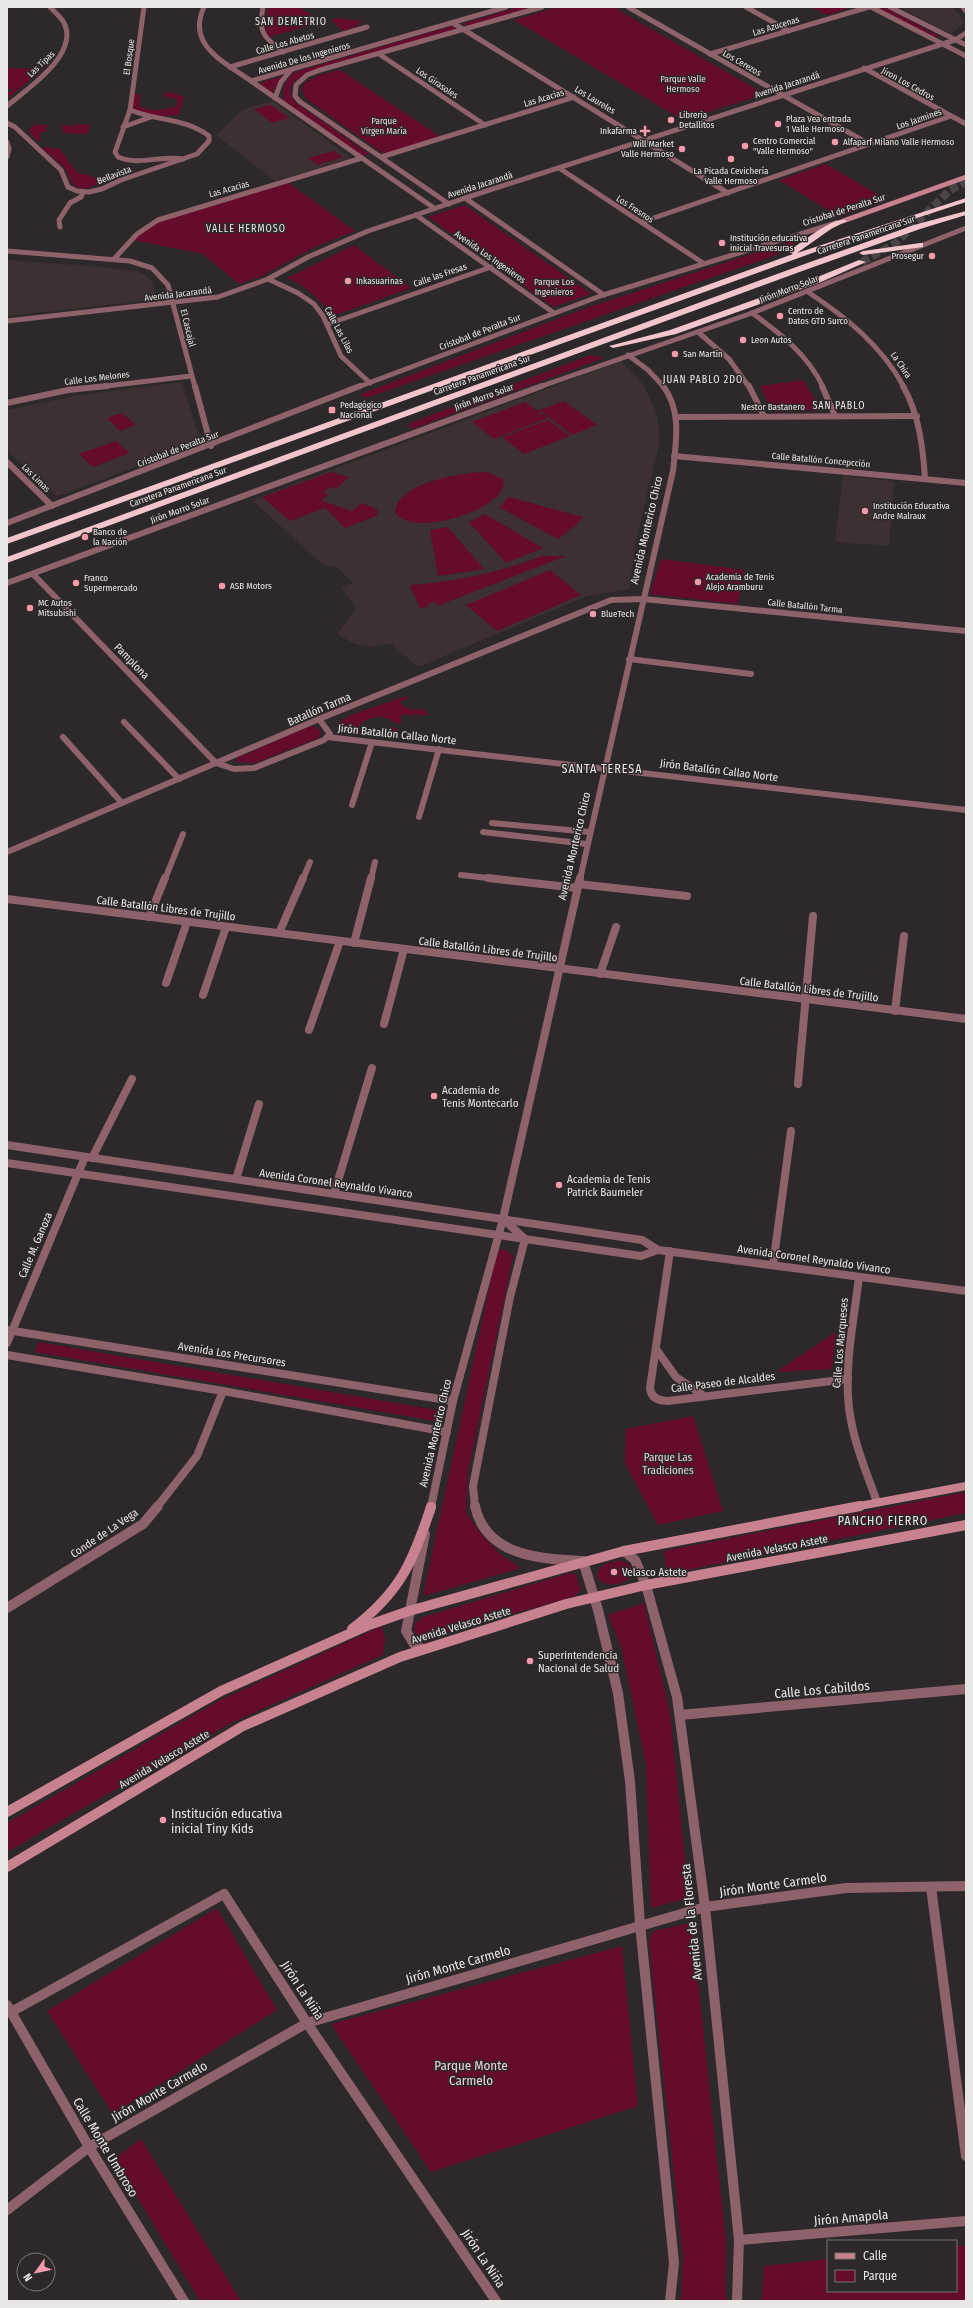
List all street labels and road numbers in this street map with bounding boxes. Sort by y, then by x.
street label: Las Azucenas [751,14,801,38]
street label: Calle Los Abetos [255,30,315,56]
street label: El Bosque [122,38,137,76]
street label: Avenida De los Ingenieros [257,40,351,76]
street label: Los Cerezos [721,48,763,78]
street label: Las Tipas [25,49,57,79]
street label: Los Girasoles [414,65,460,101]
street label: Jiron Los Cedros [880,65,936,103]
street label: Avenida Jacarandá [753,70,821,100]
street label: Los Laureles [573,84,617,116]
street label: Las Acacias [523,87,565,109]
street label: Los Jazmines [895,107,943,131]
street label: Bellavista [96,164,133,186]
street label: Avenida Jacarandá [446,170,514,200]
street label: Las Acacias [208,178,250,200]
street label: Cristobal de Peralta Sur [801,192,887,228]
street label: Los Fresnos [614,193,656,225]
street label: Carretera Panamericana Sur [816,213,917,256]
street label: Avenida Los Ingenieros [453,229,528,285]
street label: Calle las Fresas [412,261,468,289]
street label: Jirón Morro Solar [758,273,821,305]
street label: Avenida Jacarandá [144,285,213,303]
street label: Calle Las Lilas [323,305,355,355]
street label: El Cascajal [179,308,198,348]
street label: Cristobal de Peralta Sur [438,312,523,352]
street label: La Chira [889,350,914,380]
street label: Carretera Panamericana Sur [432,353,533,397]
street label: Calle Los Melones [64,369,130,387]
street label: Jirón Morro Solar [453,381,516,412]
street label: Nestor Bastanero [741,402,805,412]
street label: Cristobal de Peralta Sur [136,429,221,469]
street label: Calle Batallón Concepcción [771,451,871,469]
street label: Las Limas [20,462,52,494]
street label: Carretera Panamericana Sur [128,465,229,509]
street label: Avenida Monterico Chico [628,475,665,585]
street label: Jirón Morro Solar [149,494,212,525]
street label: Calle Batallón Tarma [767,597,844,615]
street label: Pamplona [111,641,152,682]
street label: Batallón Tarma [285,690,353,729]
street label: Jirón Batallón Callao Norte [337,722,457,747]
street label: Jirón Batallón Callao Norte [659,757,779,784]
street label: Avenida Monterico Chico [556,791,593,901]
street label: Calle Batallón Libres de Trujillo [96,894,236,923]
street label: Calle Batallón Libres de Trujillo [418,935,558,964]
street label: Calle Batallón Libres de Trujillo [739,975,879,1004]
street label: Avenida Coronel Reynaldo Vivanco [258,1166,414,1201]
street label: Calle M. Ganoza [16,1210,55,1280]
street label: Avenida Coronel Reynaldo Vivanco [736,1242,892,1277]
street label: Calle Los Marqueses [830,1297,851,1389]
street label: Avenida Los Precursores [177,1340,287,1369]
street label: Calle Paseo de Alcaldes [670,1370,776,1395]
street label: Avenida Monterico Chico [417,1378,454,1488]
street label: Conde de La Vega [68,1506,141,1561]
street label: Avenida Velasco Astete [725,1532,829,1565]
street label: Avenida Velasco Astete [410,1604,512,1647]
street label: Calle Los Cabildos [774,1678,871,1701]
street label: Avenida Velasco Astete [117,1727,212,1792]
street label: Avenida de la Floresta [678,1863,705,1981]
street label: Jirón Monte Carmelo [718,1870,828,1899]
street label: Jirón Monte Carmelo [404,1942,512,1987]
street label: Jirón La Niña [278,1958,327,2023]
street label: Jirón Monte Carmelo [109,2058,210,2125]
street label: Calle Monte Umbroso [70,2095,141,2200]
street label: Jirón Amapola [813,2207,889,2228]
street label: Jirón La Niña [459,2226,509,2290]

